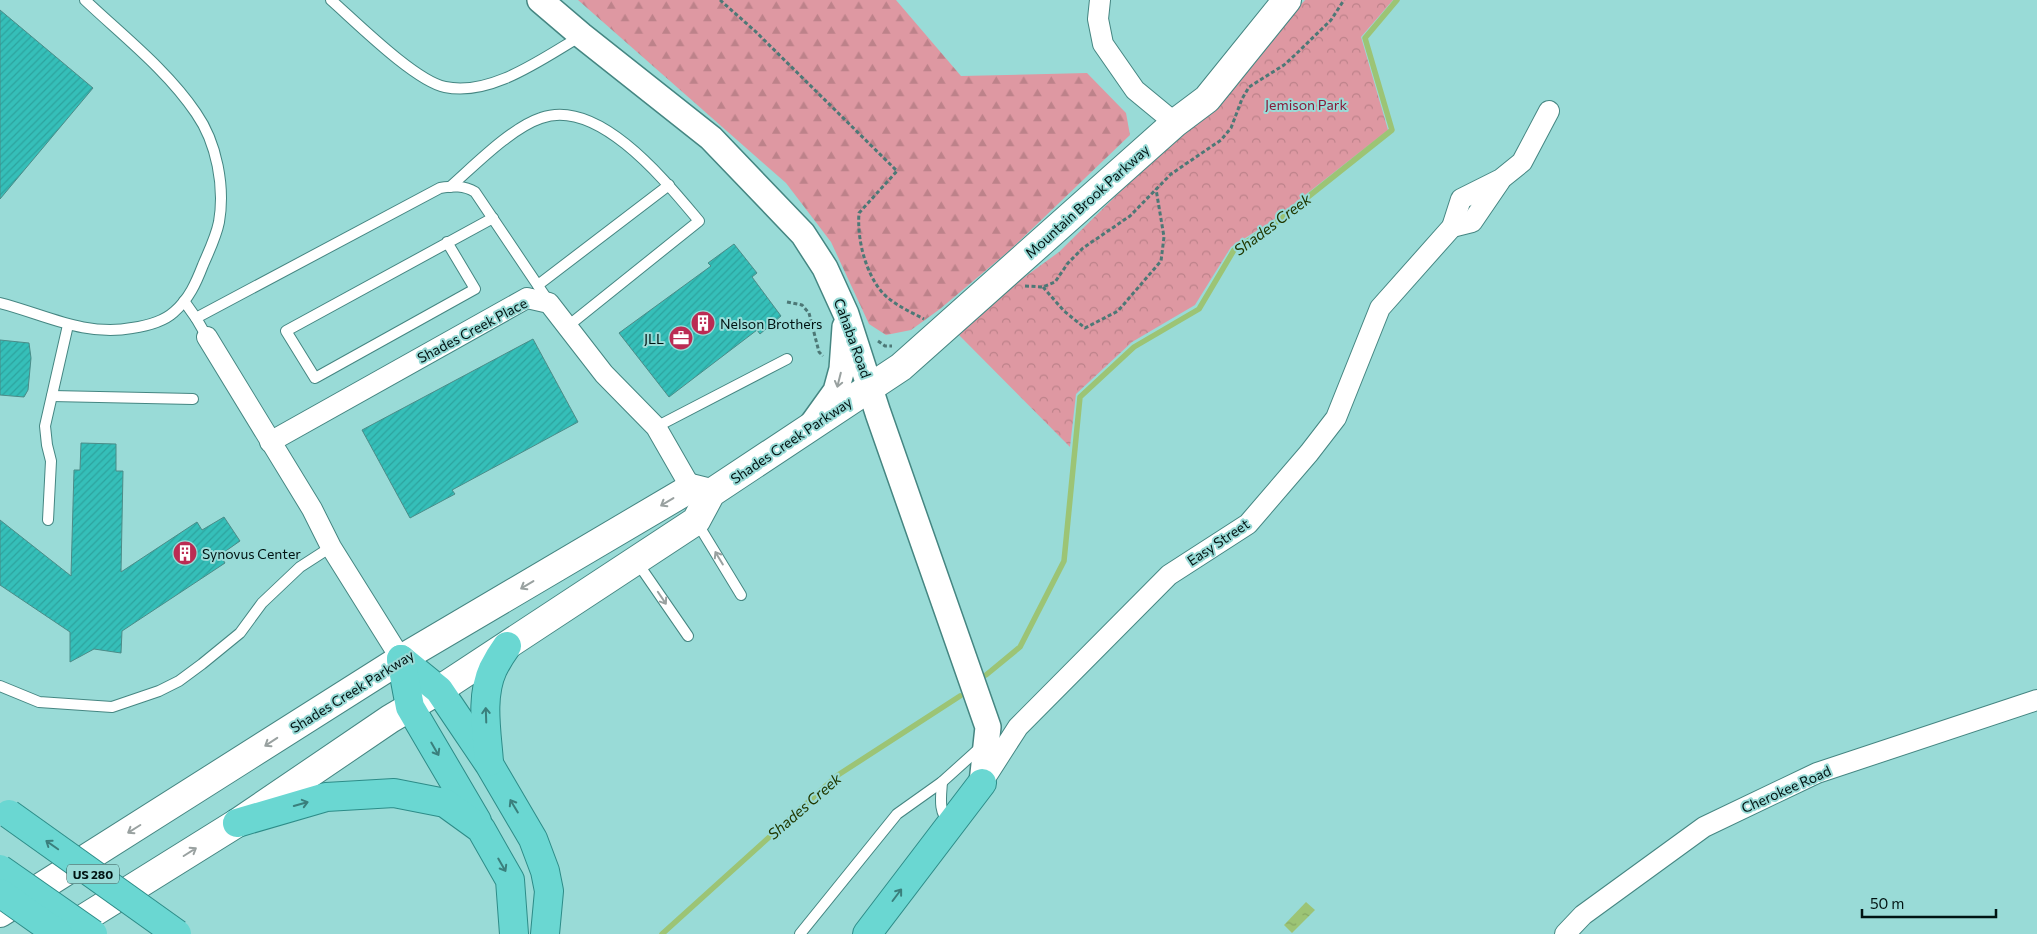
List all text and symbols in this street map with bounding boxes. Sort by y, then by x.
park label: Jemison Park [1265,96,1347,113]
street label: Mountain Brook Parkway [1021,141,1153,261]
water label: Shades Creek [1230,189,1315,259]
street label: Shades Creek Place [414,294,530,366]
street label: Cahaba Road [831,296,875,380]
building icon: Nelson Brothers [690,310,716,336]
place label: Nelson Brothers [720,315,822,332]
office icon: JLL [668,325,694,351]
place label: JLL [644,330,664,347]
one-way arrow [834,371,843,387]
street label: Shades Creek Parkway [727,393,855,487]
one-way arrow [660,498,674,508]
street label: Easy Street [1184,515,1253,569]
building icon: Synovus Center [172,540,198,566]
place label: Synovus Center [202,545,301,562]
one-way arrow [713,552,723,566]
one-way arrow [521,581,535,591]
one-way arrow [657,591,667,605]
street label: Shades Creek Parkway [287,646,417,736]
one-way arrow [482,708,491,724]
one-way arrow [265,737,279,747]
one-way arrow [430,742,440,756]
street label: Cherokee Road [1739,762,1833,816]
water label: Shades Creek [764,769,845,843]
one-way arrow [292,799,308,808]
one-way arrow [508,799,518,813]
one-way arrow [128,824,142,834]
one-way arrow [45,840,59,850]
one-way arrow [182,847,196,857]
one-way arrow [497,858,507,873]
road number: US 280 [67,864,119,884]
scale bar [1862,886,1996,918]
one-way arrow [891,889,902,902]
text: 50 m [1870,894,1904,912]

